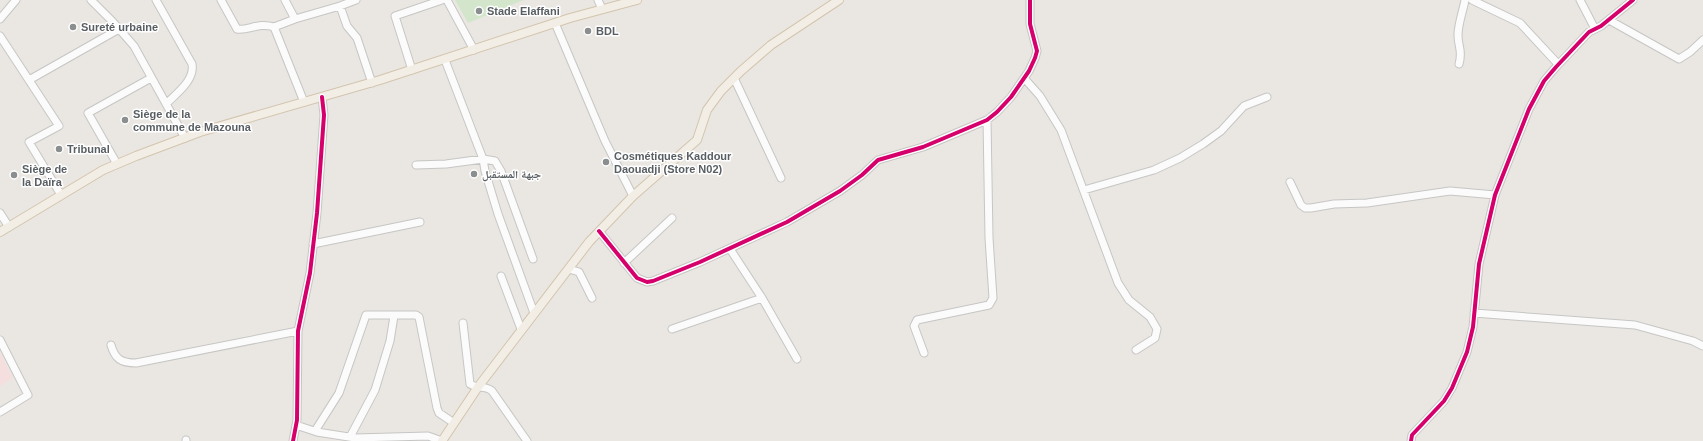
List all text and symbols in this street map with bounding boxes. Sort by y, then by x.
place label: Stade Elaffani [487,5,560,17]
marker: Stade Elaffani [474,6,484,16]
place label: Sureté urbaine [81,21,158,33]
marker: Sureté urbaine [68,22,78,32]
place label: BDL [596,25,619,37]
marker: BDL [583,26,593,36]
place label: Siège de la commune de Mazouna [133,108,252,133]
marker: Siège de la commune de Mazouna [120,115,130,125]
place label: Tribunal [67,143,110,155]
marker: Tribunal [54,144,64,154]
place label: Cosmétiques Kaddour Daouadji (Store N02) [614,150,732,175]
marker: Cosmétiques Kaddour Daouadji (Store N02) [601,157,611,167]
place label: Siège de la Daïra [22,163,67,188]
place label: جبهة المستقبل [482,168,541,182]
marker: جبهة المستقبل [469,169,479,179]
marker: Siège de la Daïra [9,170,19,180]

